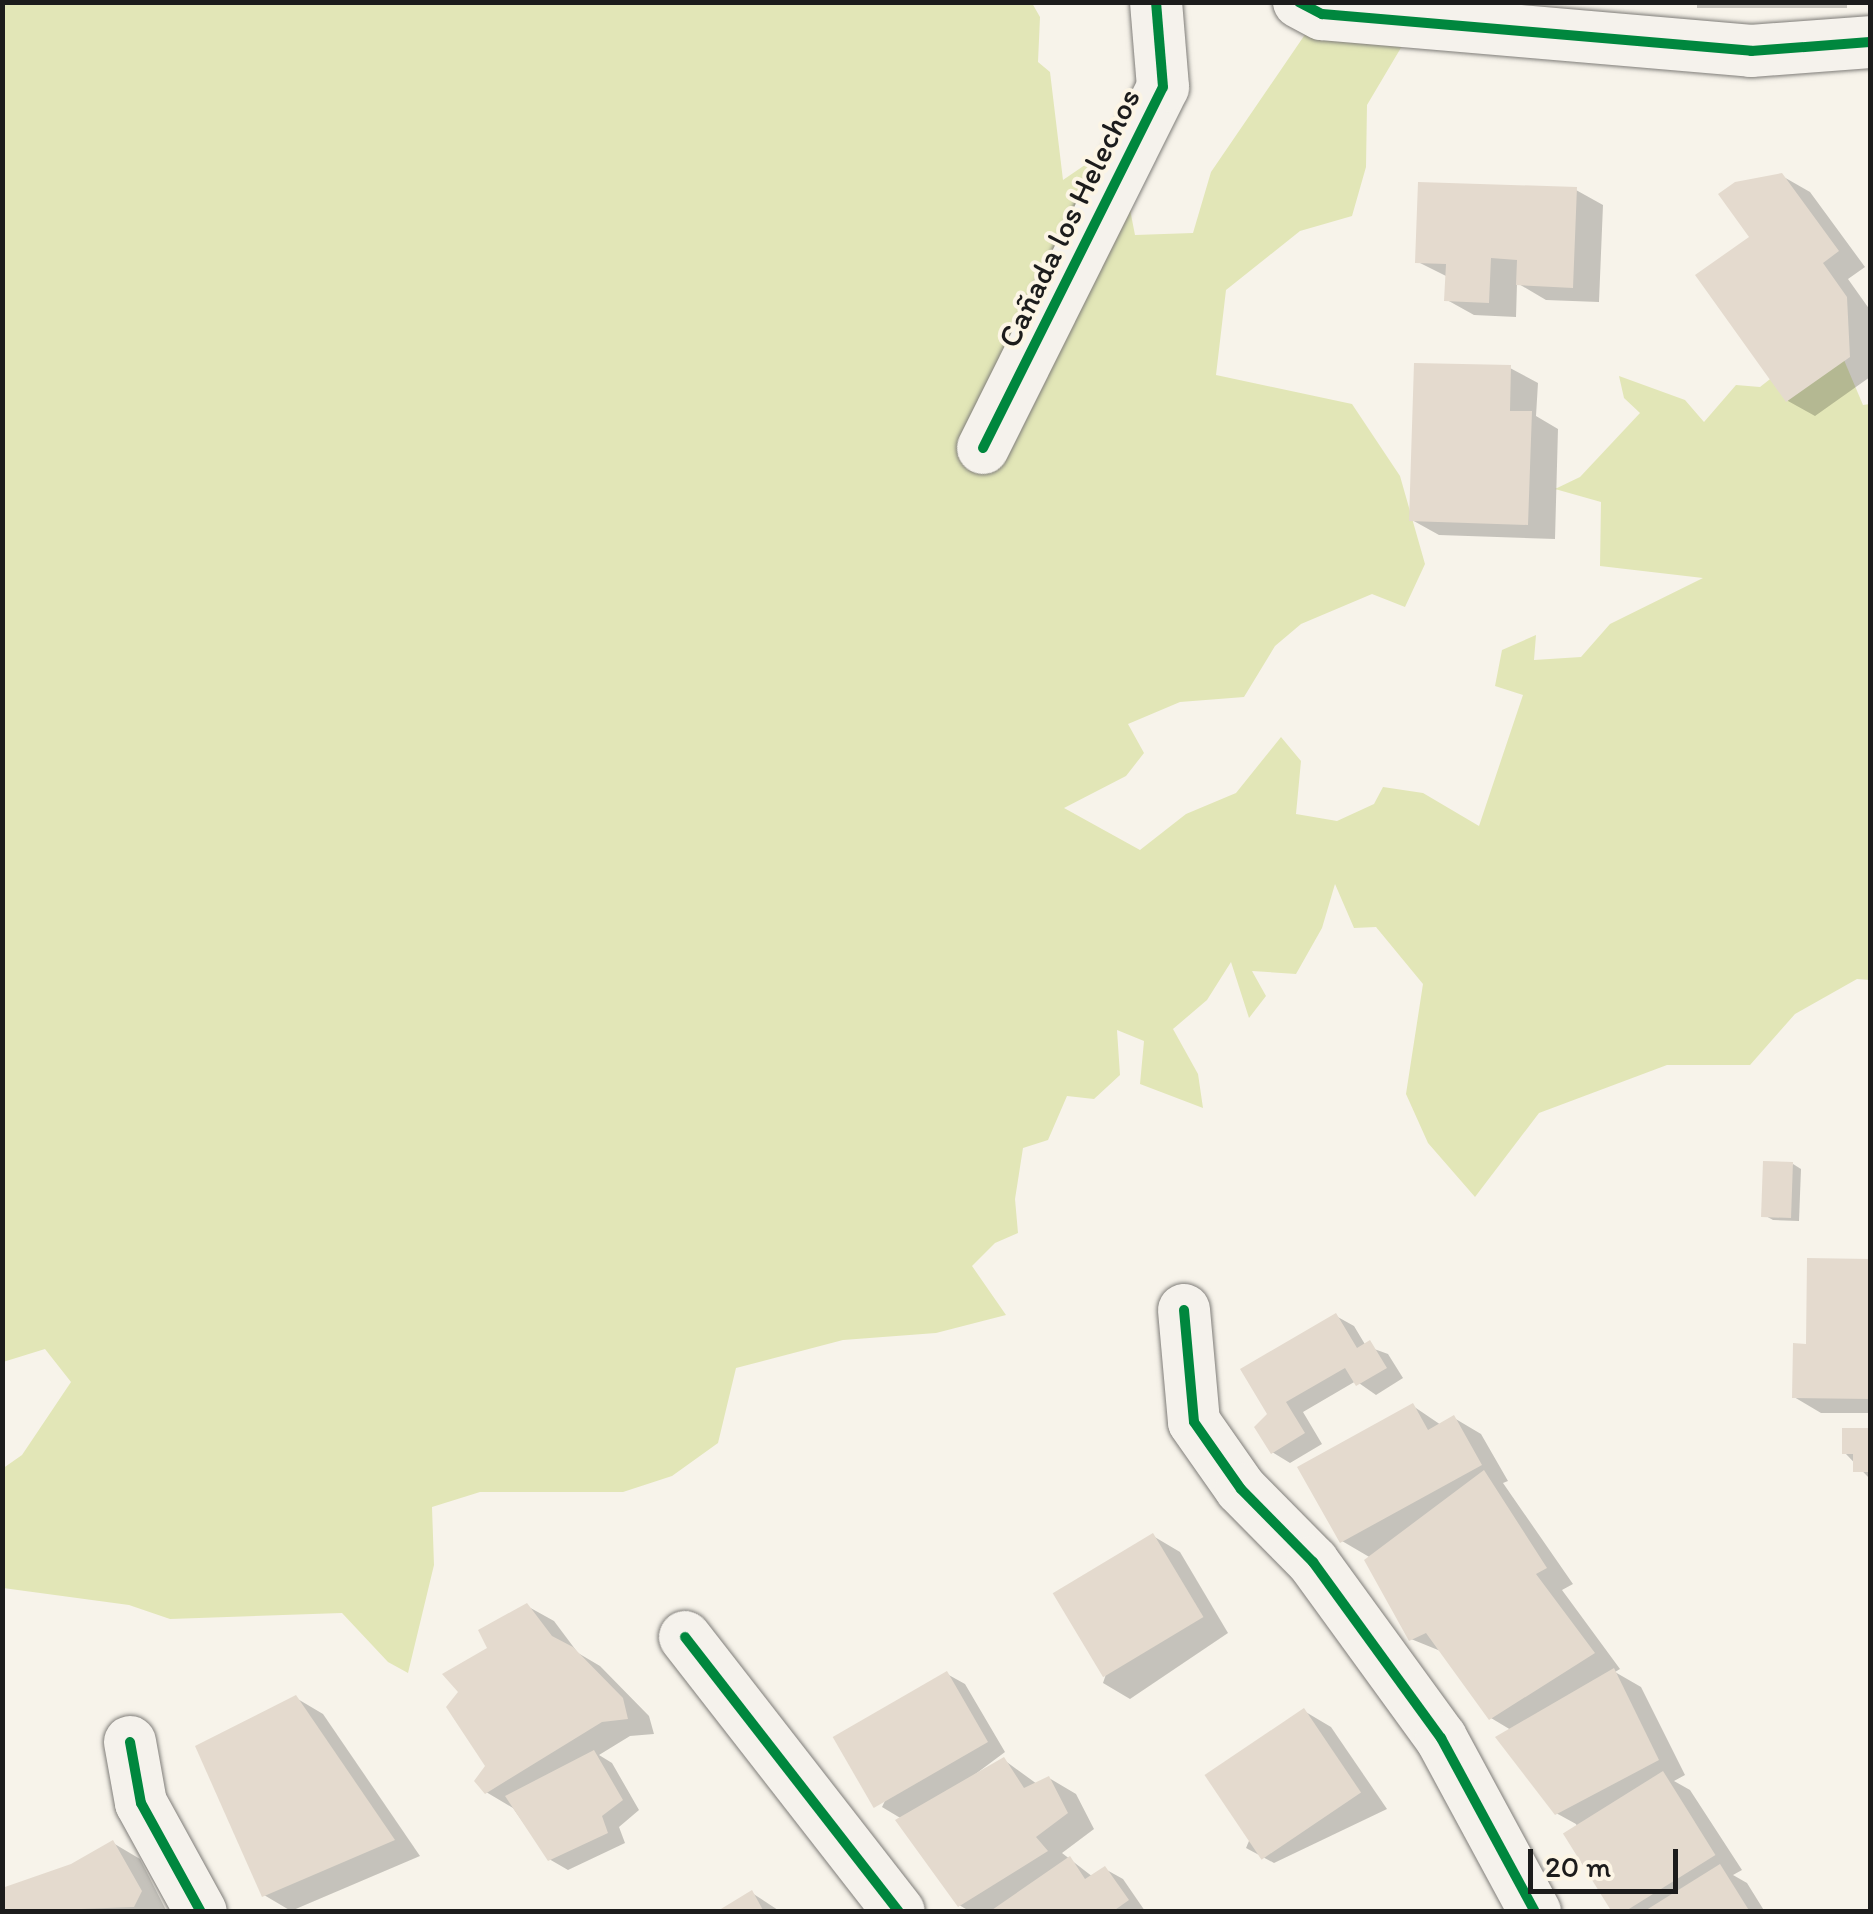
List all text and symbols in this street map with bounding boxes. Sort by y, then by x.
street label: Cañada los Helechos [990,82,1148,354]
scale bar [1533,1829,1683,1891]
text: 20 m [1545,1848,1611,1885]

